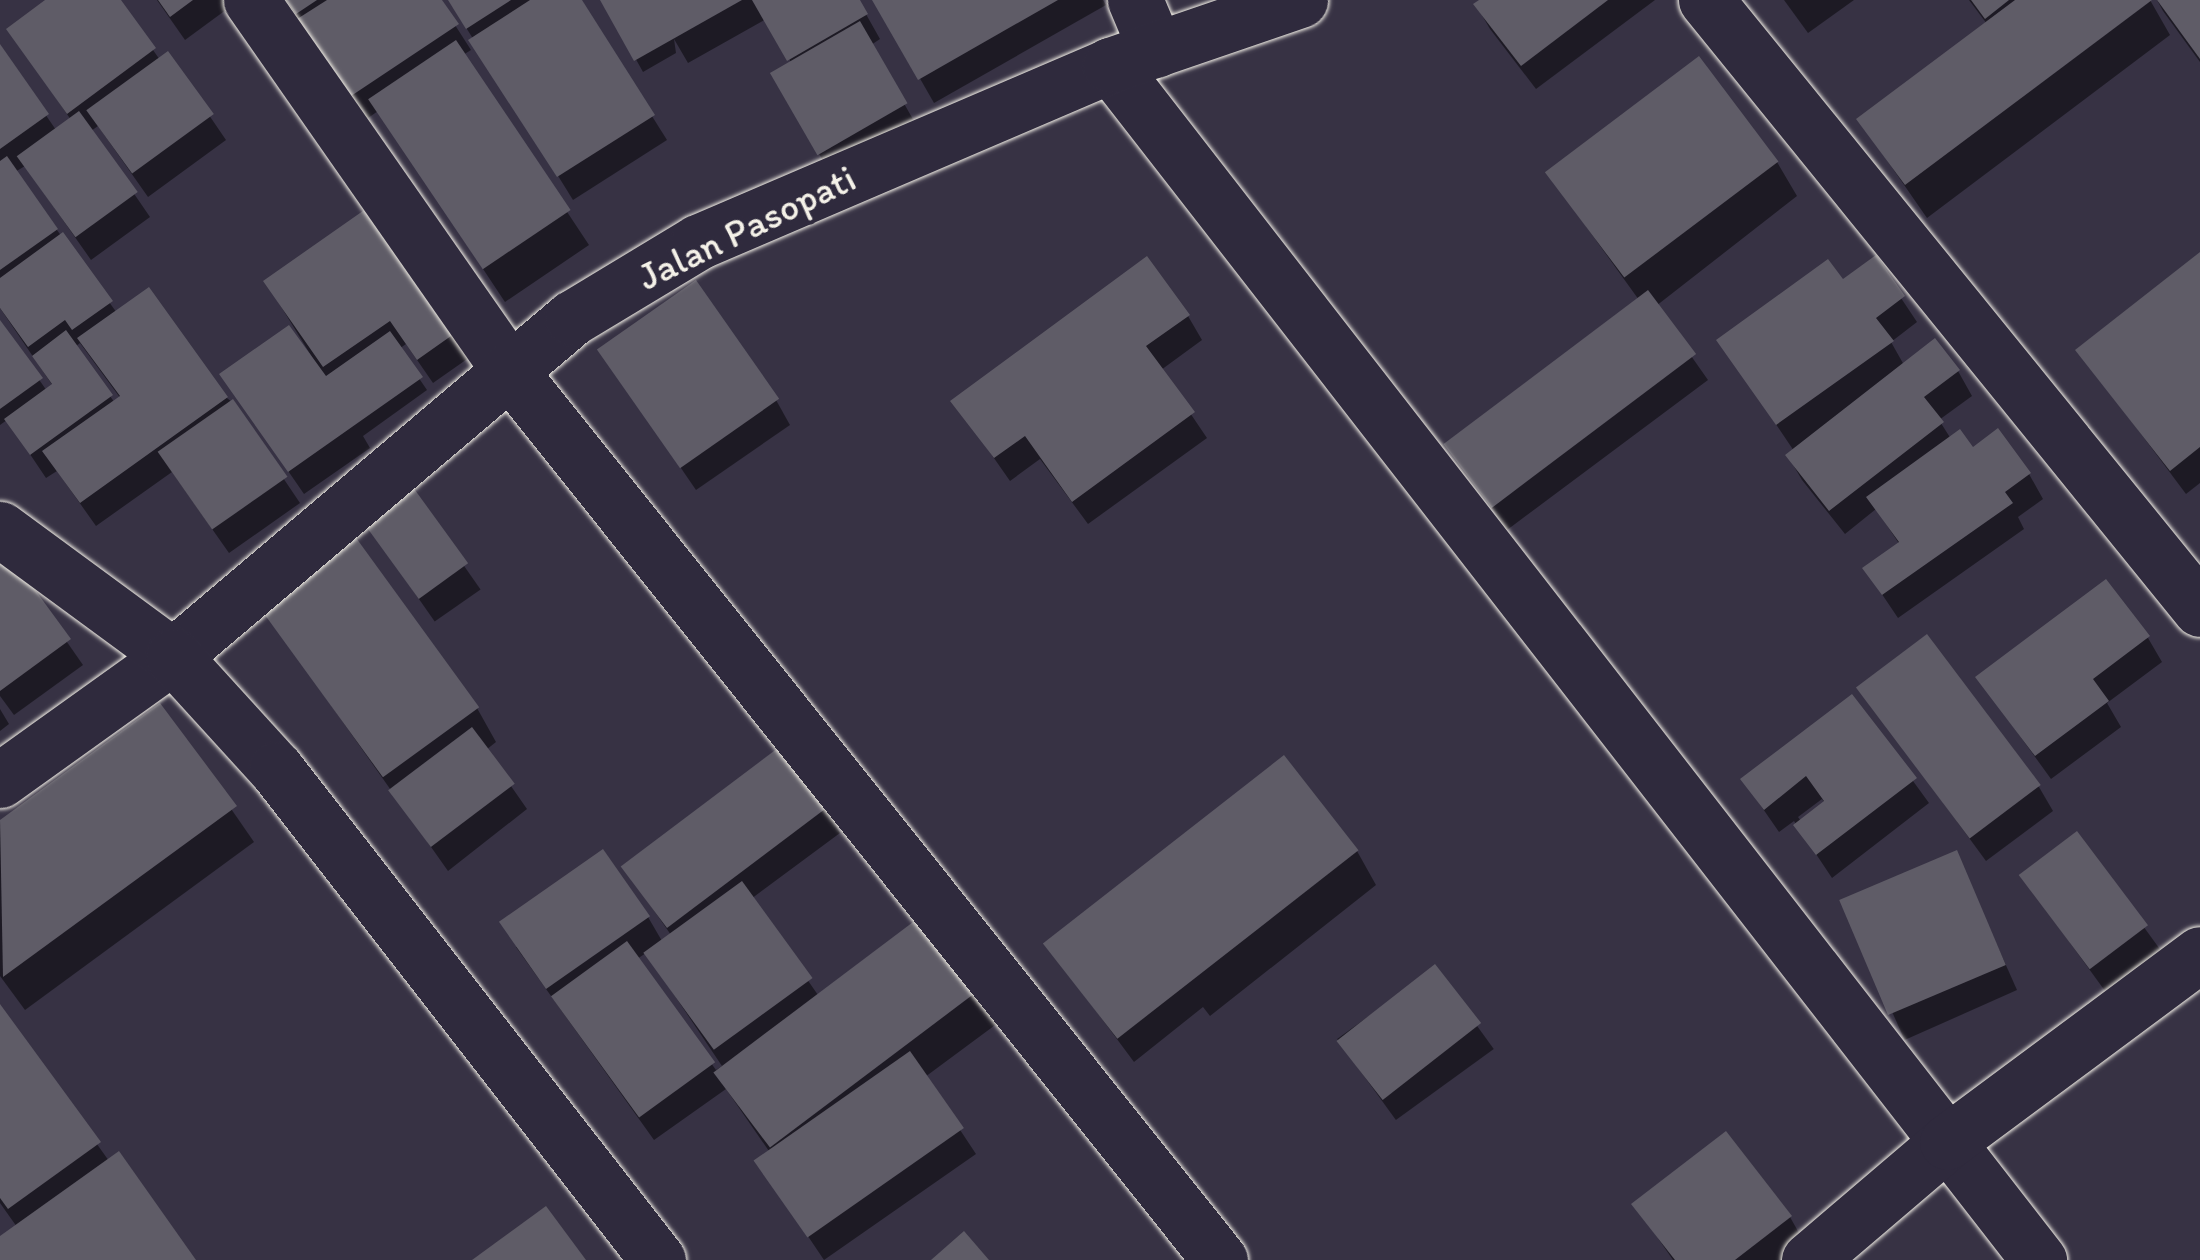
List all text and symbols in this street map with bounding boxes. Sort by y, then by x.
street label: Jalan Pasopati [632,156,862,300]

